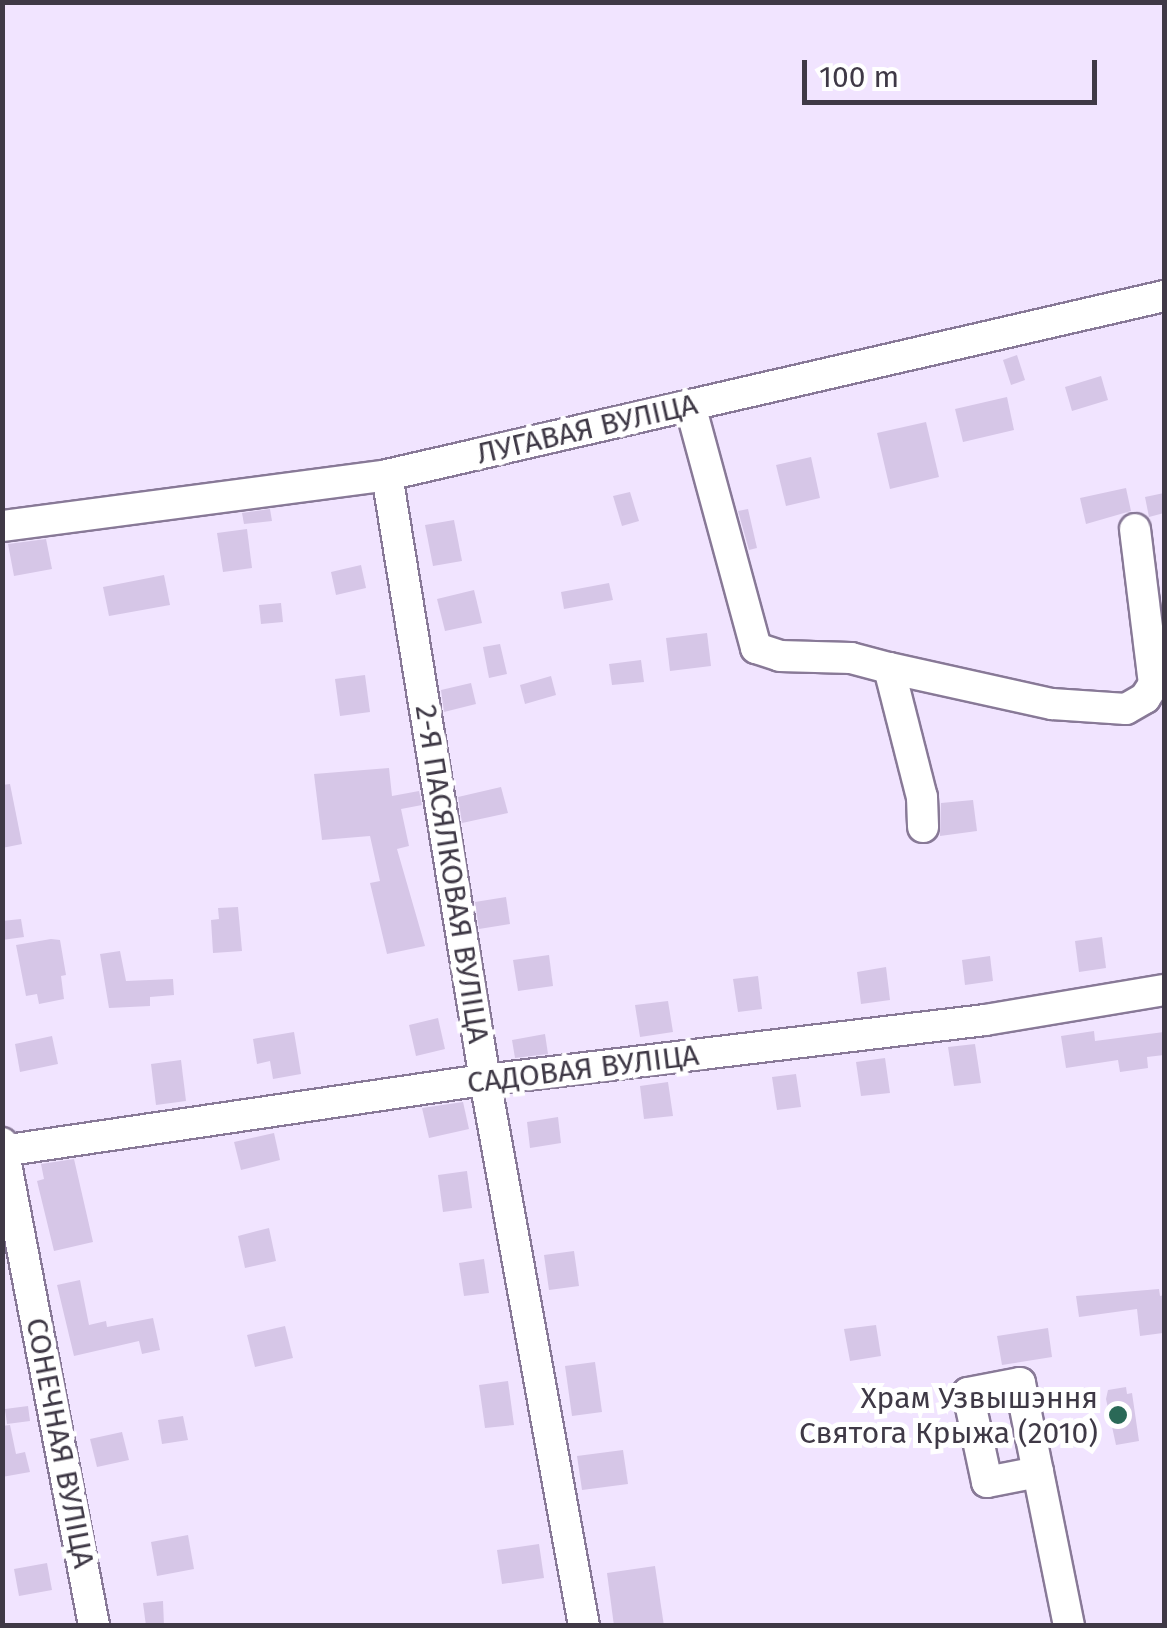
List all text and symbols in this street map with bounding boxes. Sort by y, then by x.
scale bar [807,40,1102,102]
text: 100 m [819,59,899,95]
street label: ЛУГАВАЯ ВУЛІЦА [473,386,701,472]
street label: 2-Я ПАСЯЛКОВАЯ ВУЛІЦА [407,702,497,1046]
street label: САДОВАЯ ВУЛІЦА [465,1037,701,1101]
street label: СОНЕЧНАЯ ВУЛІЦА [18,1315,102,1571]
place label: Храм Узвышэння Святога Крыжа (2010) [799,1380,1098,1450]
marker: Храм Узвышэння Святога Крыжа (2010) [1107,1404,1129,1426]

